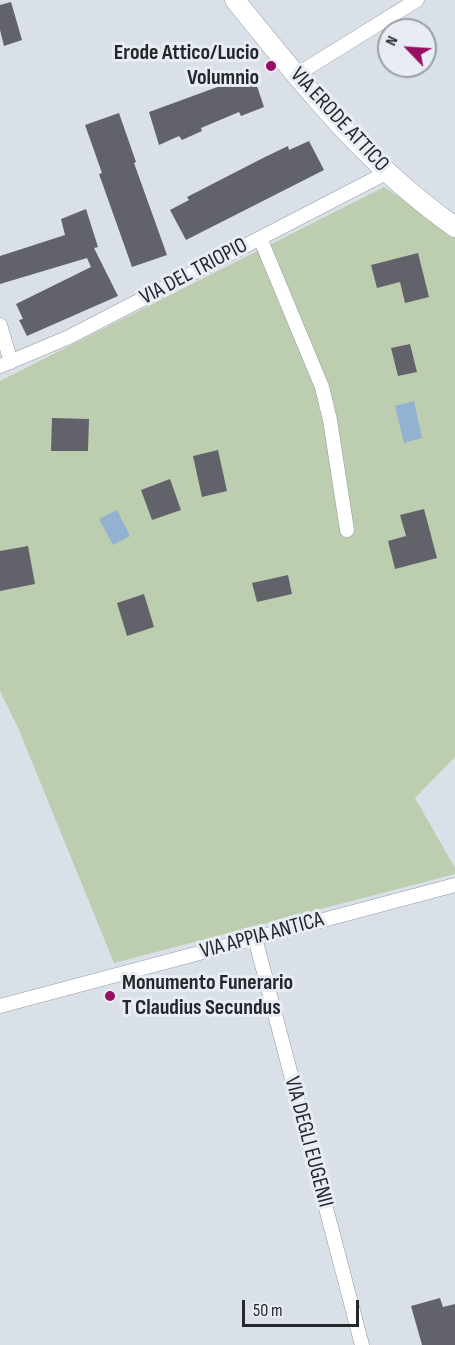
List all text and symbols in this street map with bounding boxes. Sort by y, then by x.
north arrow [377,18,437,78]
text: N [382,33,402,49]
place label: Erode Attico/Lucio Volumnio [114,40,259,92]
marker: Erode Attico/Lucio Volumnio [264,59,278,73]
street label: VIA ERODE ATTICO [284,62,394,178]
street label: VIA DEL TRIOPIO [136,233,252,311]
street label: VIA APPIA ANTICA [197,907,327,965]
place label: Monumento Funerario T Claudius Secundus [122,970,293,1022]
marker: Monumento Funerario T Claudius Secundus [103,989,117,1003]
street label: VIA DEGLI EUGENII [278,1074,338,1210]
scale bar [245,1288,362,1326]
text: 50 m [253,1300,283,1321]

